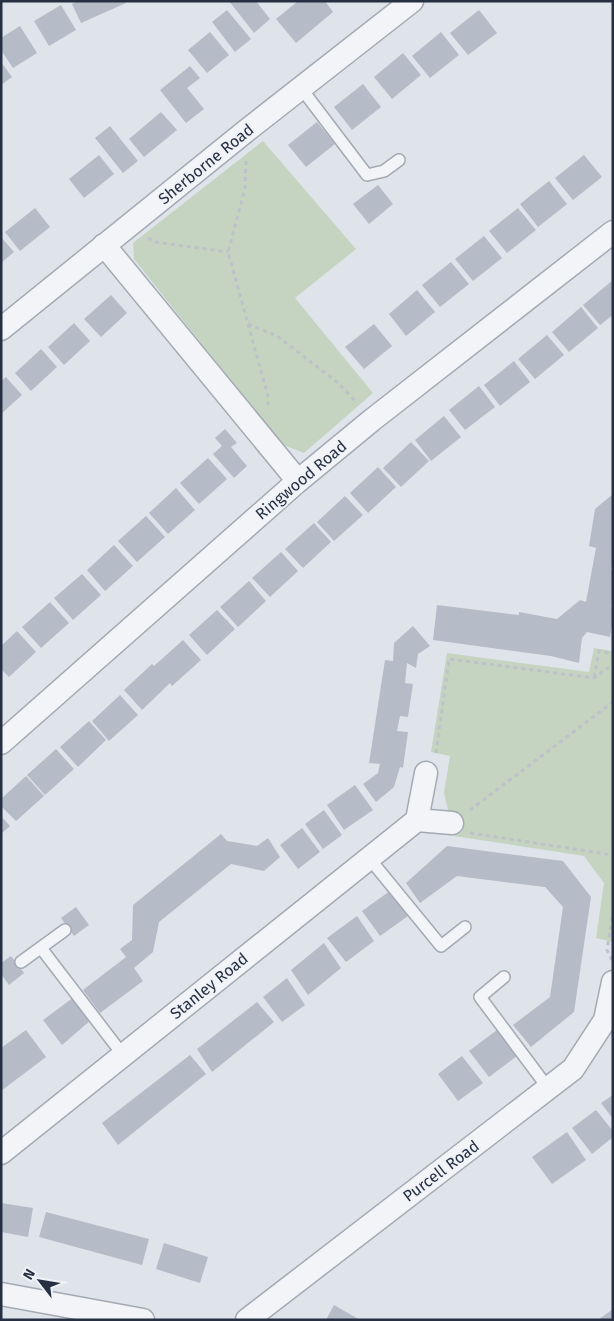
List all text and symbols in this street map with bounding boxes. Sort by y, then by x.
street label: Sherborne Road [154,120,258,208]
street label: Ringwood Road [252,436,350,524]
street label: Stanley Road [166,949,252,1023]
street label: Purcell Road [399,1136,483,1206]
north arrow [15,1256,65,1306]
text: N [20,1266,39,1283]

